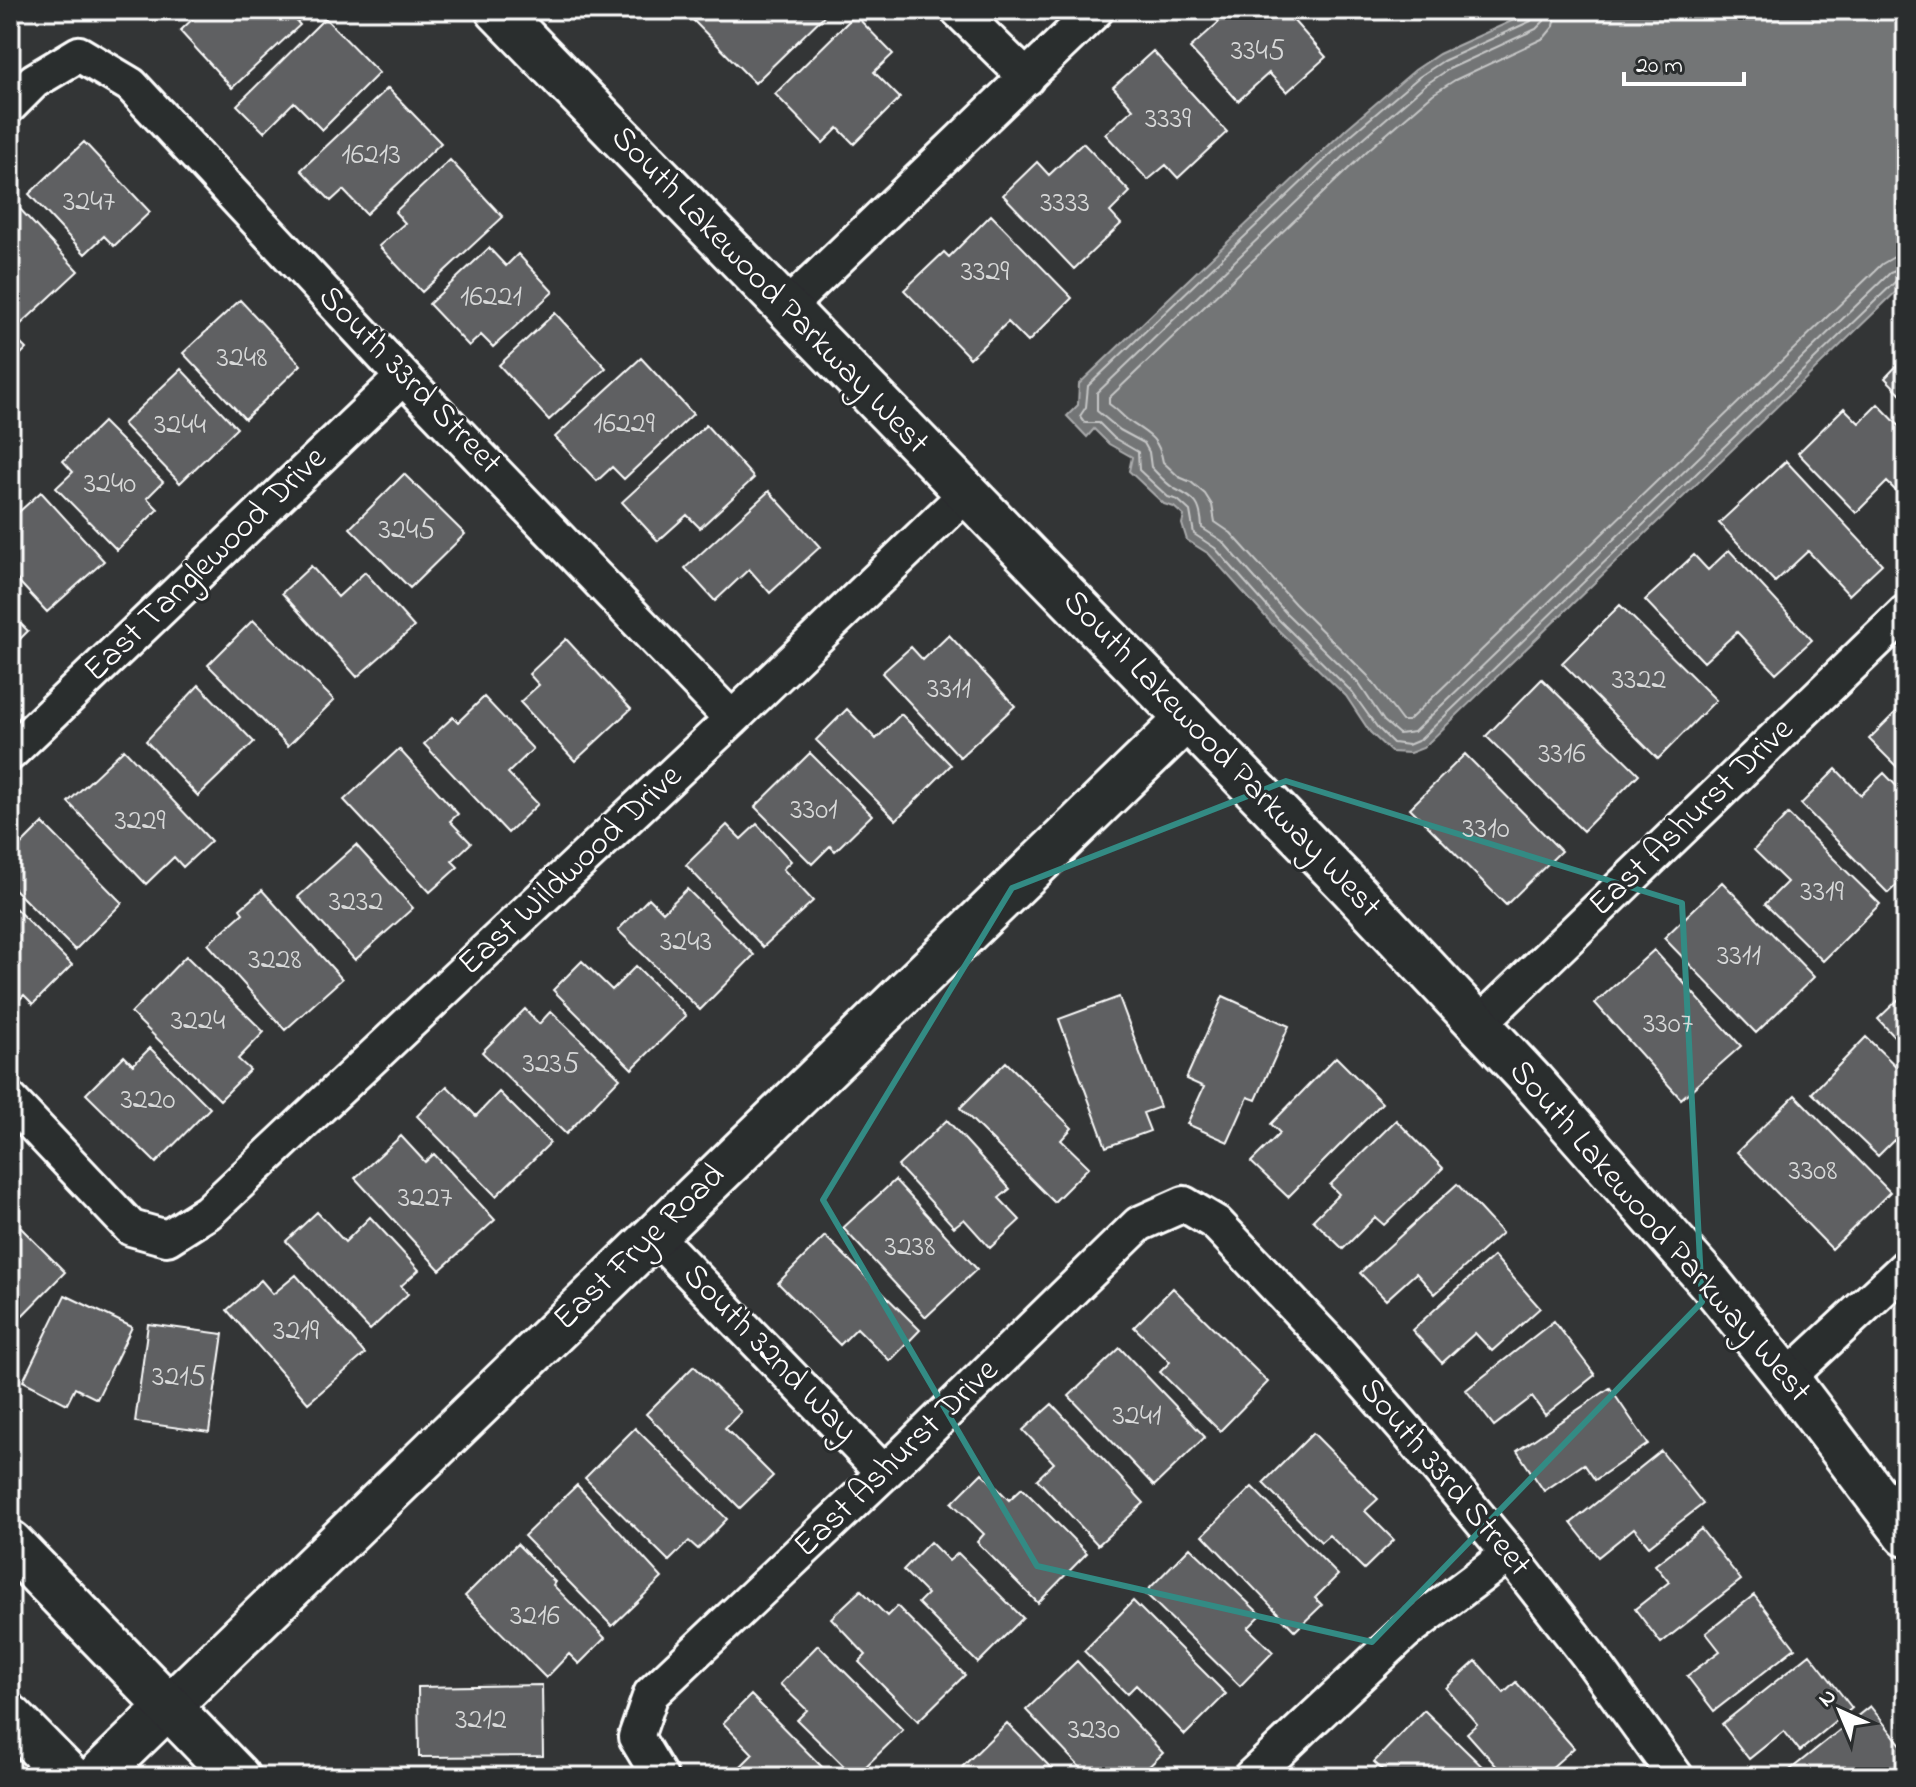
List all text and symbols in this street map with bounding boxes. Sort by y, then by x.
house number: 3345 [1231,30,1285,74]
scale bar [1624,36,1744,86]
text: 20 m [1636,49,1683,84]
house number: 3339 [1145,98,1191,142]
street label: South Lakewood Parkway West [598,115,940,467]
house number: 16213 [341,134,401,178]
house number: 3247 [63,181,115,225]
house number: 3333 [1040,182,1090,226]
house number: 3329 [961,251,1009,295]
street label: South 33rd Street [305,275,513,487]
house number: 16221 [460,276,522,320]
house number: 3248 [217,337,267,381]
house number: 16229 [593,403,655,447]
house number: 3244 [154,404,206,448]
street label: East Tanglewood Drive [73,435,340,695]
house number: 3240 [84,463,136,507]
house number: 3245 [379,509,435,553]
street label: South Lakewood Parkway West [1050,579,1392,931]
house number: 3322 [1612,659,1666,703]
house number: 3311 [927,668,971,712]
street label: East Ashurst Drive [1578,706,1807,929]
house number: 3316 [1538,733,1586,777]
street label: East Wildwood Drive [447,753,695,989]
house number: 3301 [790,789,838,833]
house number: 3229 [114,800,166,844]
house number: 3310 [1462,808,1510,852]
house number: 3319 [1800,871,1844,915]
house number: 3232 [329,881,383,925]
house number: 3243 [660,921,712,965]
house number: 3311 [1717,935,1761,979]
house number: 3228 [248,939,302,983]
house number: 3224 [171,1000,225,1044]
house number: 3307 [1643,1003,1693,1047]
house number: 3235 [523,1043,579,1087]
street label: South Lakewood Parkway West [1496,1049,1822,1415]
house number: 3220 [120,1079,176,1123]
house number: 3308 [1789,1150,1838,1194]
street label: East Frye Road [543,1153,737,1343]
house number: 3227 [398,1177,452,1221]
house number: 3238 [885,1226,935,1270]
street label: South 32nd Way [670,1253,868,1455]
house number: 3219 [273,1310,319,1354]
street label: East Ashurst Drive [783,1347,1012,1570]
house number: 3215 [152,1356,206,1400]
street label: South 33rd Street [1346,1367,1542,1589]
house number: 3241 [1112,1395,1162,1439]
house number: 3216 [510,1595,560,1639]
north arrow [1800,1671,1880,1751]
text: N [1812,1682,1845,1715]
house number: 3212 [455,1699,507,1743]
house number: 3230 [1068,1709,1120,1753]

